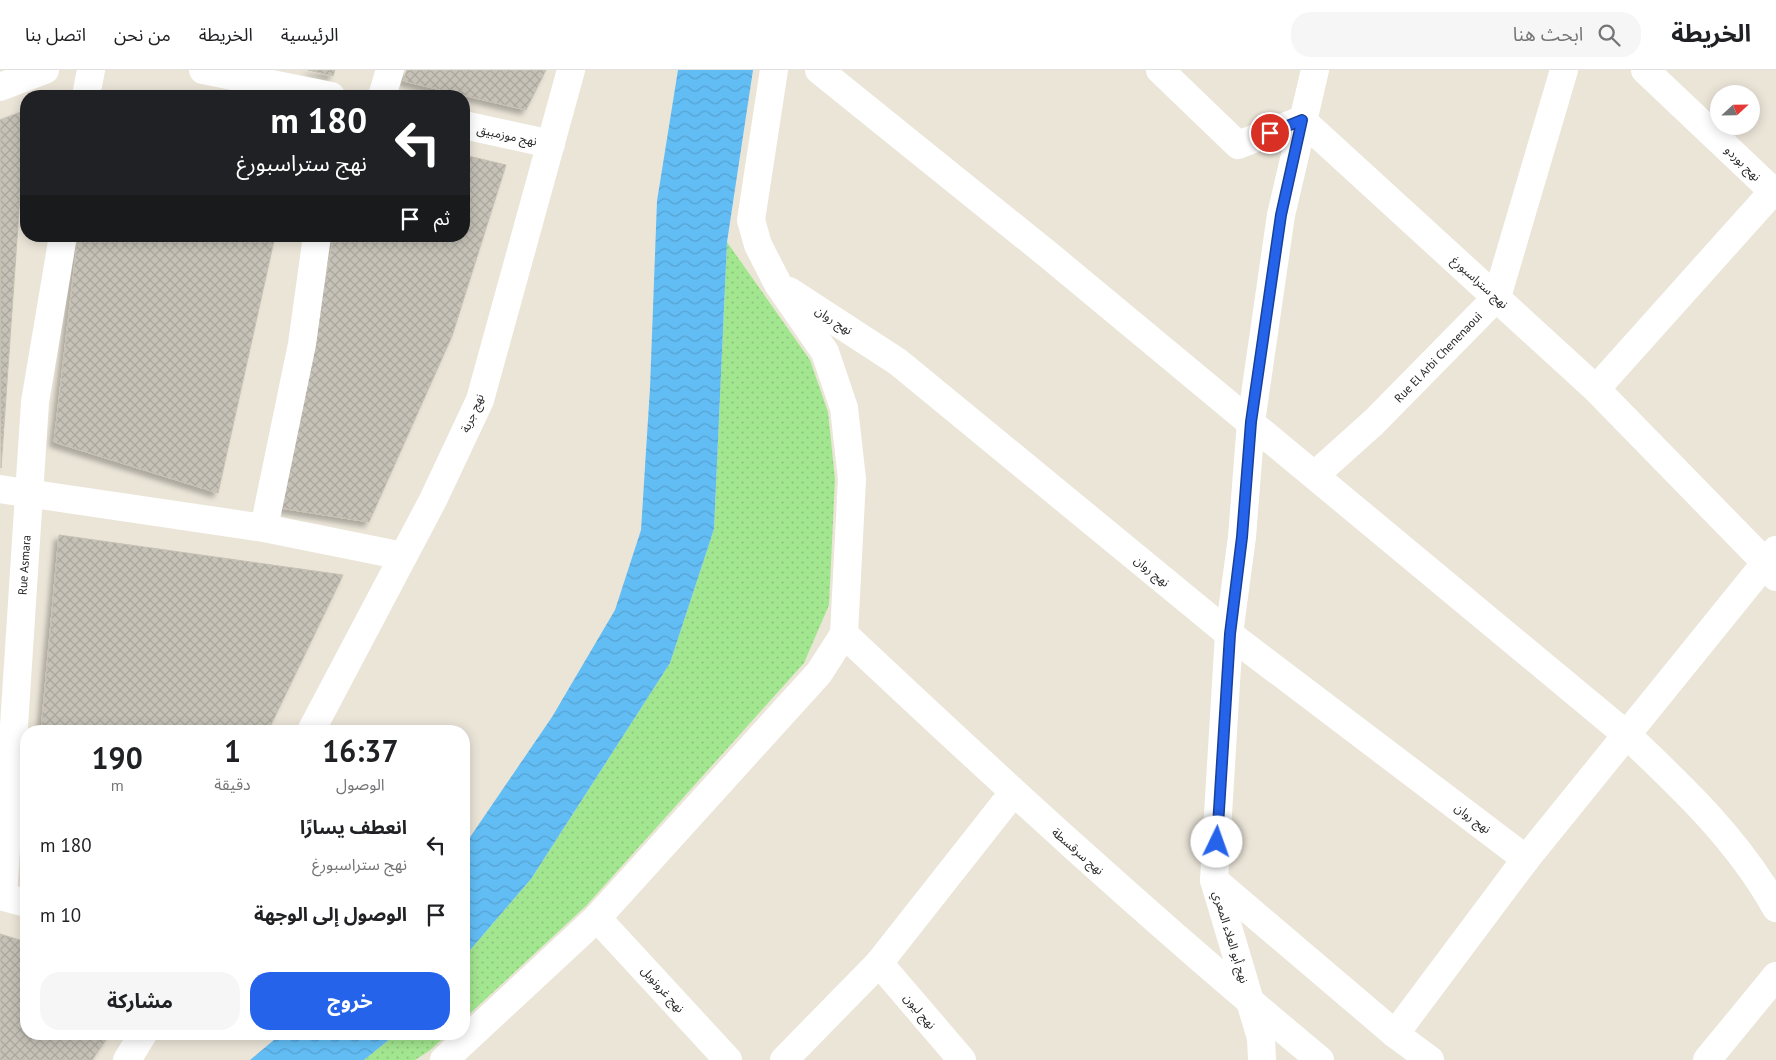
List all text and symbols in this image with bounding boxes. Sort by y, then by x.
search box [1291,12,1641,57]
text: الخريطة [1671,18,1751,49]
icon: search [1595,21,1623,49]
text: ابحث هنا [1513,22,1583,46]
text: اتصل بنا [25,23,86,46]
text: من نحن [114,23,171,46]
text: الخريطة [199,23,253,46]
text: الرئيسية [281,23,339,46]
north arrow [1710,85,1760,135]
map controls [1710,85,1760,135]
text: 180 m [270,97,367,143]
icon: left [385,110,450,175]
pin [1249,112,1291,154]
icon: arrive [1256,119,1284,147]
street label: نهج موزمبيق [475,121,538,151]
street label: نهج بوردو [1720,142,1764,185]
text: نهج ستراسبورغ [237,149,367,177]
icon: arrive [396,205,424,233]
text: ثم [434,206,450,230]
street label: نهج ستراسبورغ [1447,253,1511,313]
street label: نهج روان [812,303,855,339]
street label: Rue El Arbi Chenenaoui [1391,309,1485,405]
street label: نهج جربة [457,391,489,436]
street label: Rue Asmara [14,534,34,596]
street label: نهج روان [1130,552,1173,591]
text: 1 [224,731,241,770]
text: 16:37 [322,731,398,770]
text: 190 [92,738,143,777]
text: دقيقة [214,774,251,794]
text: الوصول [336,774,385,794]
text: m [111,775,124,795]
street label: نهج روان [1451,800,1494,838]
text: انعطف يسارًا [300,815,407,839]
position arrow [1190,815,1242,867]
street label: نهج سرقسطة [1048,824,1107,879]
icon: left [422,831,450,859]
text: 180 m [40,833,92,857]
text: نهج ستراسبورغ [312,854,407,874]
street label: نهج أبو العلاء المعري [1207,889,1252,986]
icon: arrive [422,901,450,929]
text: الوصول إلى الوجهة [254,902,407,926]
text: 10 m [40,903,81,927]
street label: نهج غرونوبل [637,963,688,1017]
button: مشاركة [40,972,240,1030]
button: خروج [250,972,450,1030]
street label: نهج ليون [899,990,939,1033]

